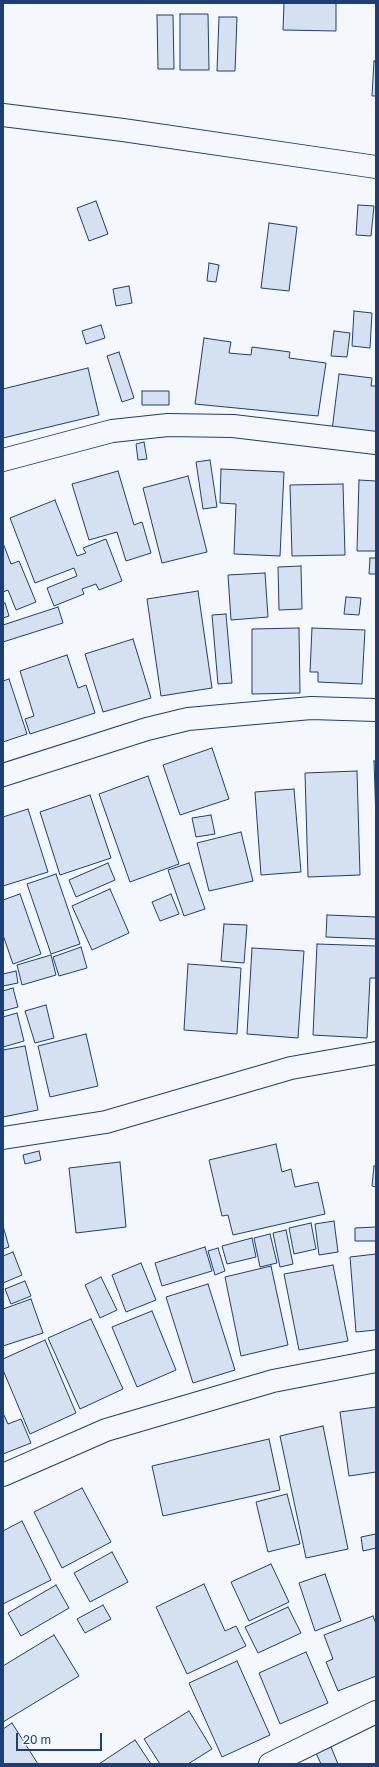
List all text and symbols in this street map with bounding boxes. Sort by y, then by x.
scale bar [18,1725,104,1751]
text: 20 m [23,1732,51,1747]

